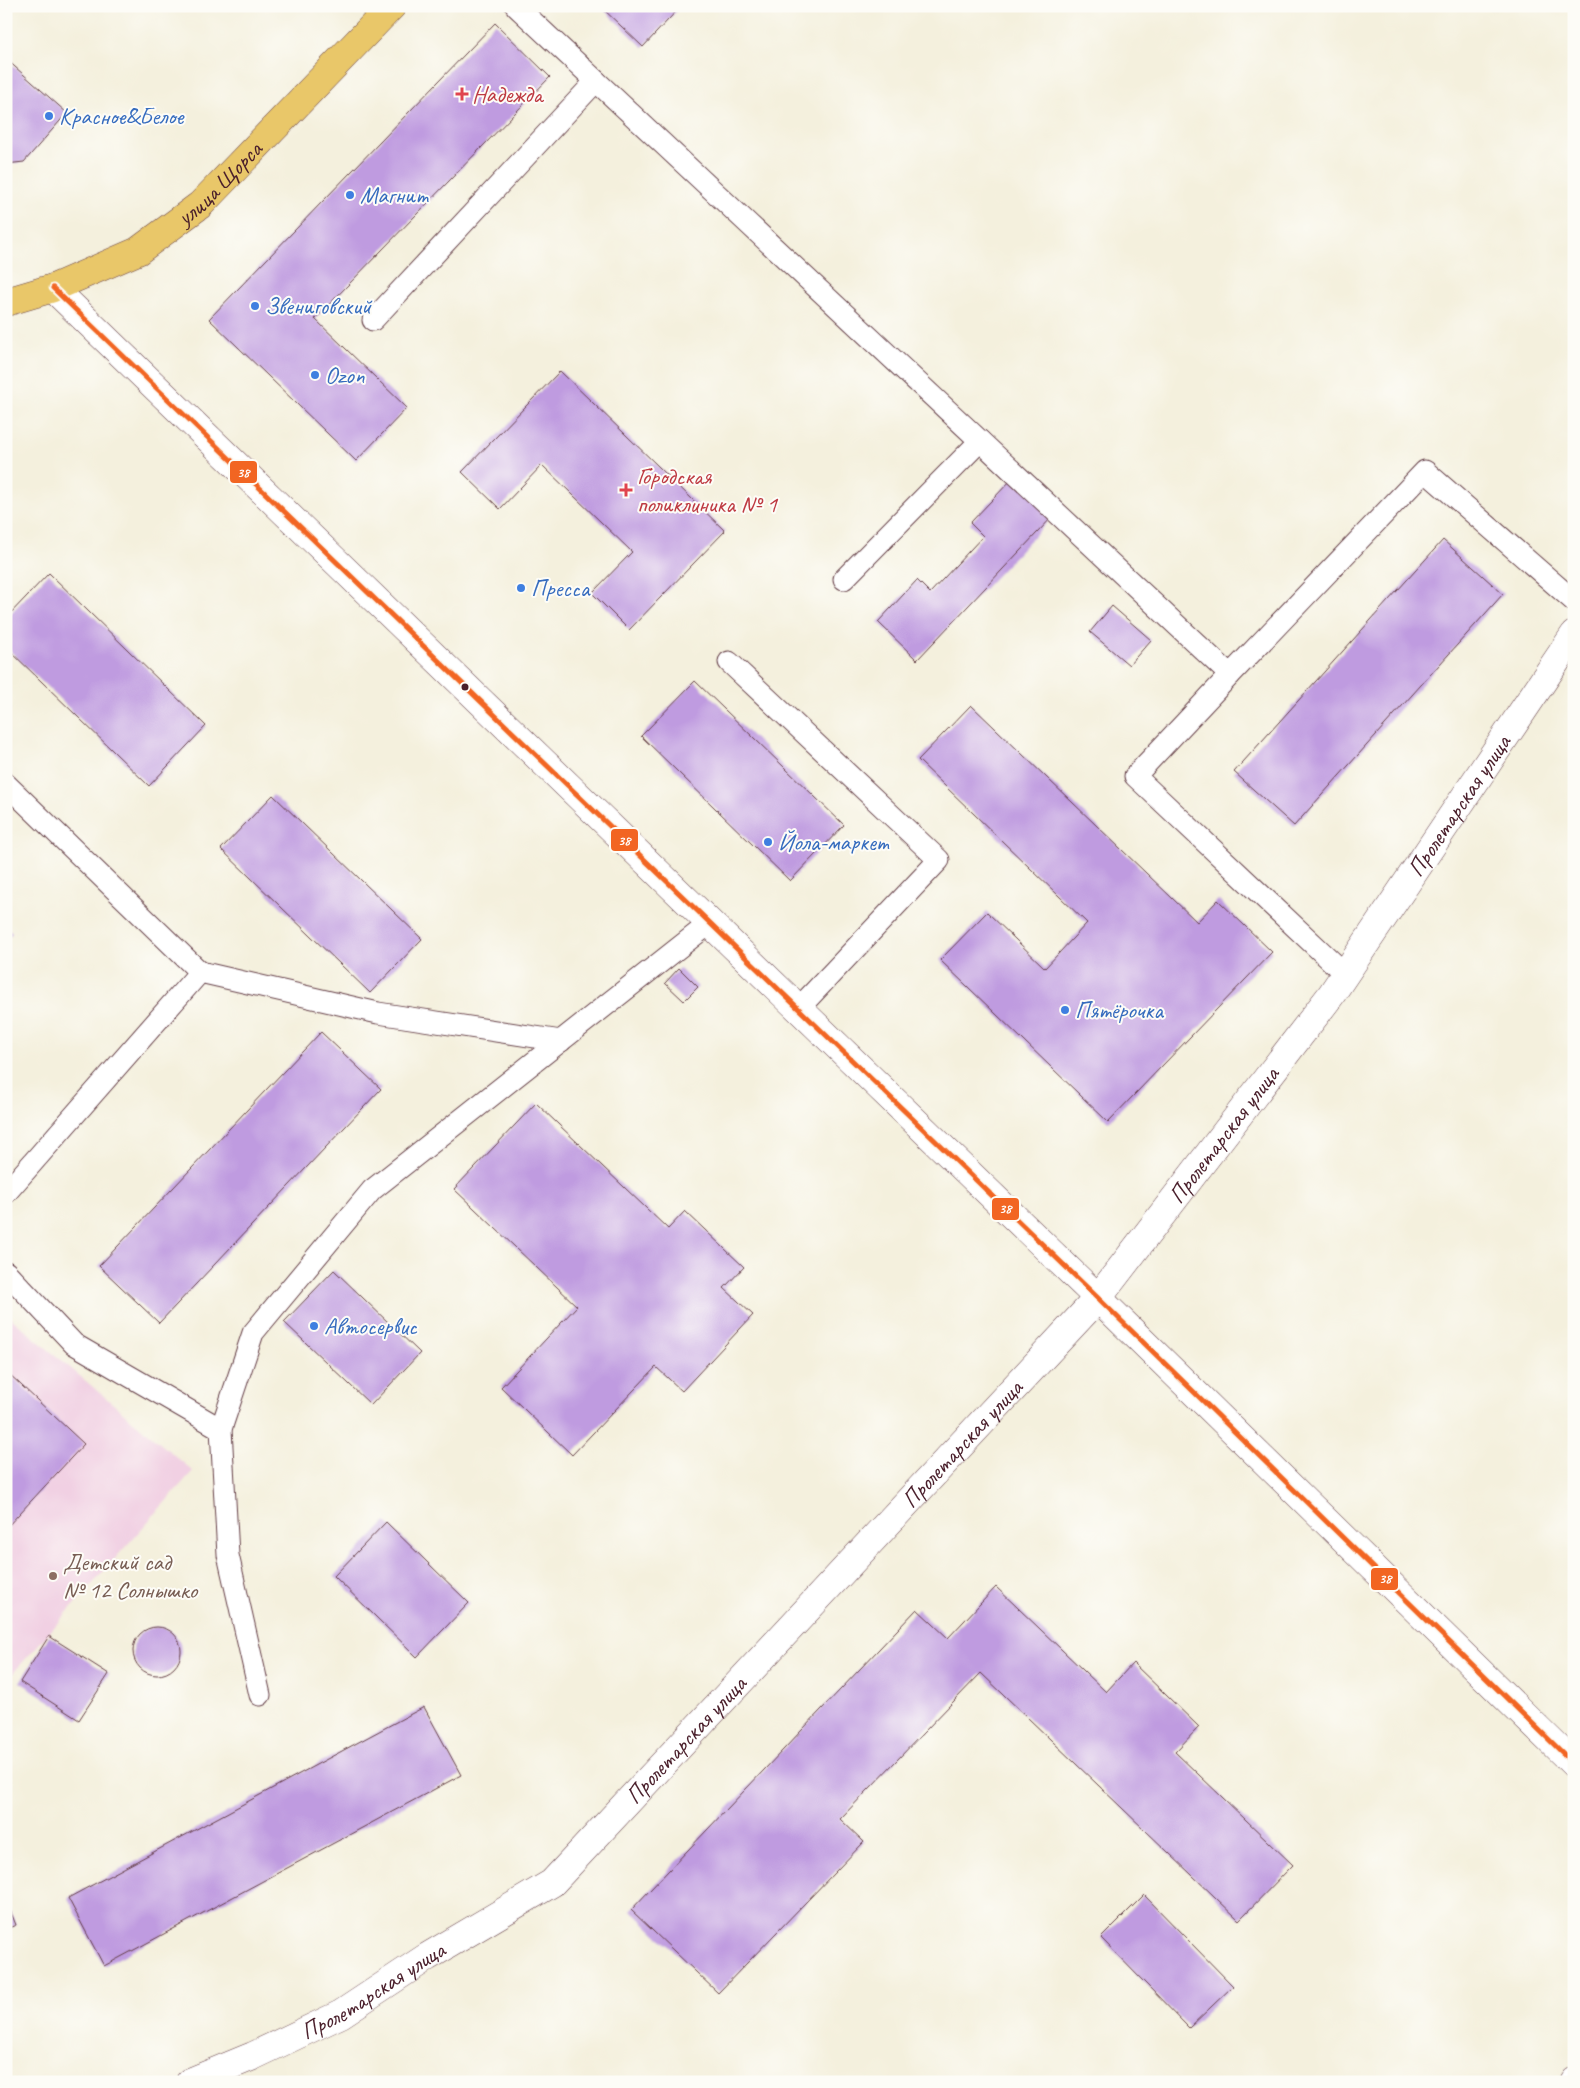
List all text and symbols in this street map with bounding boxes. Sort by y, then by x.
place label: Надежда [472,79,544,109]
marker: Надежда [456,88,468,100]
place label: Красное&Белое [59,101,185,131]
marker: Красное&Белое [43,110,55,122]
street label: улица Щорса [169,134,269,233]
place label: Магнит [360,180,429,210]
marker: Магнит [344,189,356,201]
place label: Звениговский [265,291,373,321]
marker: Звениговский [249,300,261,312]
place label: Ozon [325,360,365,390]
marker: Ozon [309,369,321,381]
line badge: 38 [229,460,258,484]
place label: Городская поликлиника № 1 [637,461,778,519]
text: 38 [237,464,251,481]
marker: Городская поликлиника № 1 [619,483,633,497]
place label: Пресса [531,573,591,603]
marker: Пресса [515,582,527,594]
unlabelled marker [460,682,470,692]
street label: Пролетарская улица [1400,728,1518,882]
place label: Йола-маркет [778,827,890,857]
line badge: 38 [610,828,639,852]
text: 38 [618,832,632,849]
marker: Йола-маркет [762,836,774,848]
place label: Пятёрочка [1075,995,1164,1025]
marker: Пятёрочка [1059,1004,1071,1016]
street label: Пролетарская улица [1161,1060,1286,1209]
line badge: 38 [991,1197,1020,1221]
text: 38 [999,1200,1013,1217]
place label: Автосервис [324,1311,418,1341]
marker: Автосервис [308,1320,320,1332]
street label: Пролетарская улица [895,1372,1030,1514]
place label: Детский сад № 12 Солнышко [63,1547,199,1605]
line badge: 38 [1370,1567,1399,1591]
marker: Детский сад № 12 Солнышко [47,1570,59,1582]
text: 38 [1379,1570,1393,1587]
street label: Пролетарская улица [619,1669,754,1810]
street label: Пролетарская улица [296,1934,452,2046]

